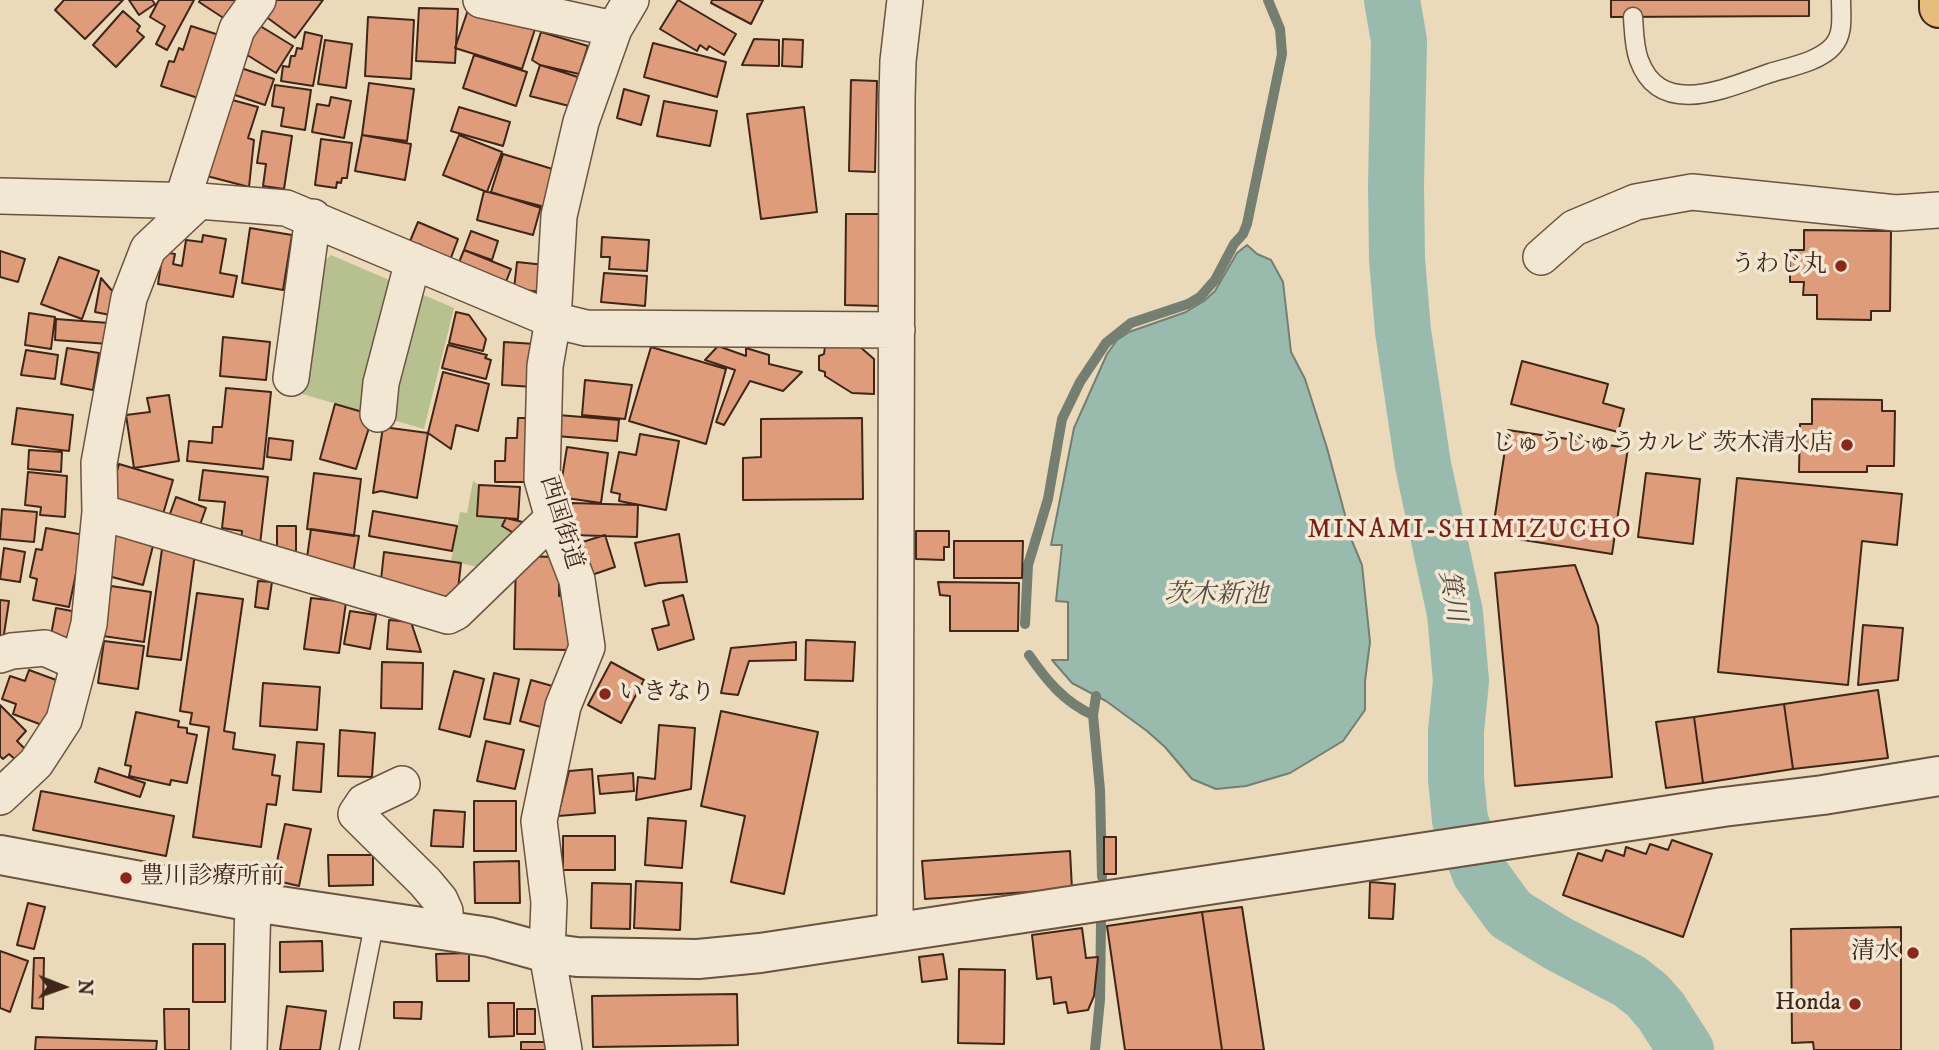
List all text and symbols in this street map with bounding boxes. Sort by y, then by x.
place label: うわじ丸 [1731,252,1827,280]
marker: うわじ丸 [1833,258,1849,274]
place label: じゅうじゅうカルビ 茨木清水店 [1492,431,1833,459]
marker: じゅうじゅうカルビ 茨木清水店 [1839,437,1855,453]
street label: 西国街道 [532,473,588,573]
district label: MINAMI-SHIMIZUCHO [1310,516,1630,548]
water label: 箕川 [1430,568,1470,624]
water label: 茨木新池 [1164,581,1268,613]
place label: いきなり [619,680,715,708]
marker: いきなり [597,686,613,702]
place label: 豊川診療所前 [140,864,284,892]
marker: 豊川診療所前 [118,870,134,886]
place label: 清水 [1851,939,1899,967]
marker: 清水 [1905,945,1921,961]
north arrow [28,952,98,1022]
text: N [73,979,96,995]
place label: Honda [1775,990,1841,1018]
marker: Honda [1847,996,1863,1012]

